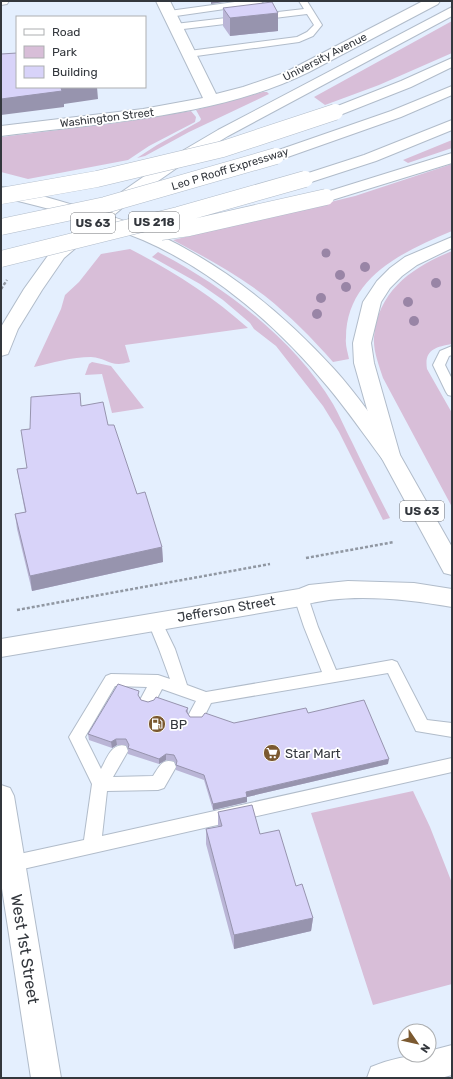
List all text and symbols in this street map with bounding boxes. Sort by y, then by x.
legend [16,16,146,88]
text: Road [52,25,80,39]
street label: University Avenue [281,30,369,84]
text: Park [52,45,78,59]
text: Building [52,65,98,79]
street label: Washington Street [59,106,155,130]
street label: Leo P Rooff Expressway [170,145,290,193]
road number: US 218 [129,212,179,232]
road number: US 63 [71,213,115,233]
road number: US 63 [400,501,444,521]
street label: Jefferson Street [176,593,276,625]
fuel station icon: BP [147,714,167,734]
place label: BP [170,717,187,732]
supermarket icon: Star Mart [262,743,282,763]
place label: Star Mart [285,746,341,761]
street label: West 1st Street [7,893,43,1005]
north arrow [397,1023,437,1063]
text: N [417,1041,432,1055]

